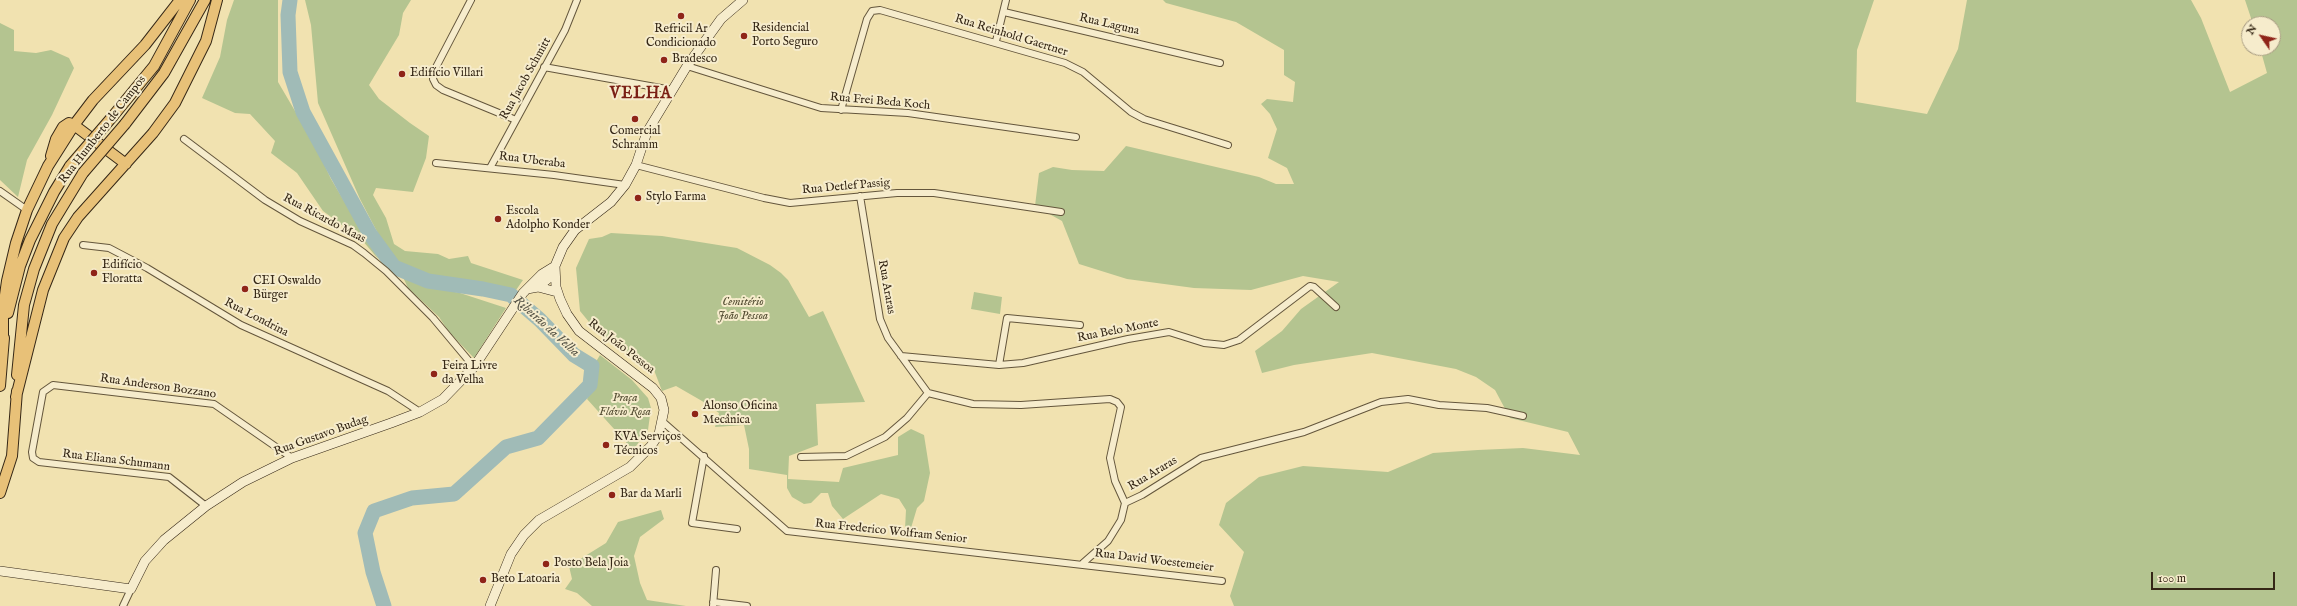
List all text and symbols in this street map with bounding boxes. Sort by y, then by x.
marker: Refricil Ar Condicionado [676,11,686,21]
street label: Rua Laguna [1078,11,1140,39]
street label: Rua Reinhold Gaertner [953,12,1069,60]
north arrow [2241,16,2281,56]
place label: Residencial Porto Seguro [752,22,818,50]
text: N [2243,22,2260,38]
place label: Refricil Ar Condicionado [646,23,716,51]
marker: Residencial Porto Seguro [739,31,749,41]
street label: Rua Jacob Schmitt [497,35,555,123]
place label: Bradesco [672,53,717,67]
marker: Bradesco [659,55,669,65]
place label: Edifício Villari [410,67,483,81]
marker: Edifício Villari [397,69,407,79]
street label: Rua Humberto de Campos [56,73,150,187]
district label: VELHA [610,85,672,105]
street label: Rua Frei Beda Koch [829,90,931,114]
marker: Comercial Schramm [630,114,640,124]
place label: Comercial Schramm [609,125,661,153]
street label: Rua Uberaba [498,150,566,172]
street label: Rua Detlef Passig [801,176,891,198]
street label: Rua Ricardo Maas [280,191,368,247]
place label: Stylo Farma [646,191,706,205]
marker: Stylo Farma [633,193,643,203]
place label: Escola Adolpho Konder [506,205,590,233]
marker: Escola Adolpho Konder [493,214,503,224]
place label: Edifício Floratta [102,259,142,287]
street label: Rua Araras [874,259,898,315]
marker: Edifício Floratta [89,268,99,278]
place label: CEI Oswaldo Bürger [253,275,321,303]
marker: CEI Oswaldo Bürger [240,284,250,294]
water label: Ribeirão da Velha [510,293,582,361]
street label: Rua Londrina [221,296,291,340]
park label: Cemitério João Pessoa [718,296,768,324]
street label: Rua João Pessoa [585,316,657,378]
street label: Rua Belo Monte [1076,316,1160,346]
place label: Feira Livre da Velha [442,360,497,388]
marker: Feira Livre da Velha [429,369,439,379]
street label: Rua Anderson Bozzano [99,372,217,402]
park label: Praça Flávio Rosa [599,392,651,420]
place label: Alonso Oficina Mecânica [703,400,777,428]
marker: Alonso Oficina Mecânica [690,409,700,419]
street label: Rua Gustavo Budag [272,412,370,460]
place label: KVA Serviços Técnicos [614,431,681,459]
marker: KVA Serviços Técnicos [601,440,611,450]
street label: Rua Eliana Schumann [61,447,171,475]
street label: Rua Araras [1126,454,1180,494]
place label: Bar da Marli [620,488,682,502]
marker: Bar da Marli [607,490,617,500]
street label: Rua Frederico Wolfram Senior [814,517,968,547]
street label: Rua David Woestemeier [1094,547,1214,575]
place label: Posto Bela Joia [554,557,628,571]
marker: Posto Bela Joia [541,559,551,569]
scale bar [2153,564,2277,590]
text: 100 m [2158,571,2186,586]
place label: Beto Latoaria [491,573,560,587]
marker: Beto Latoaria [478,575,488,585]

